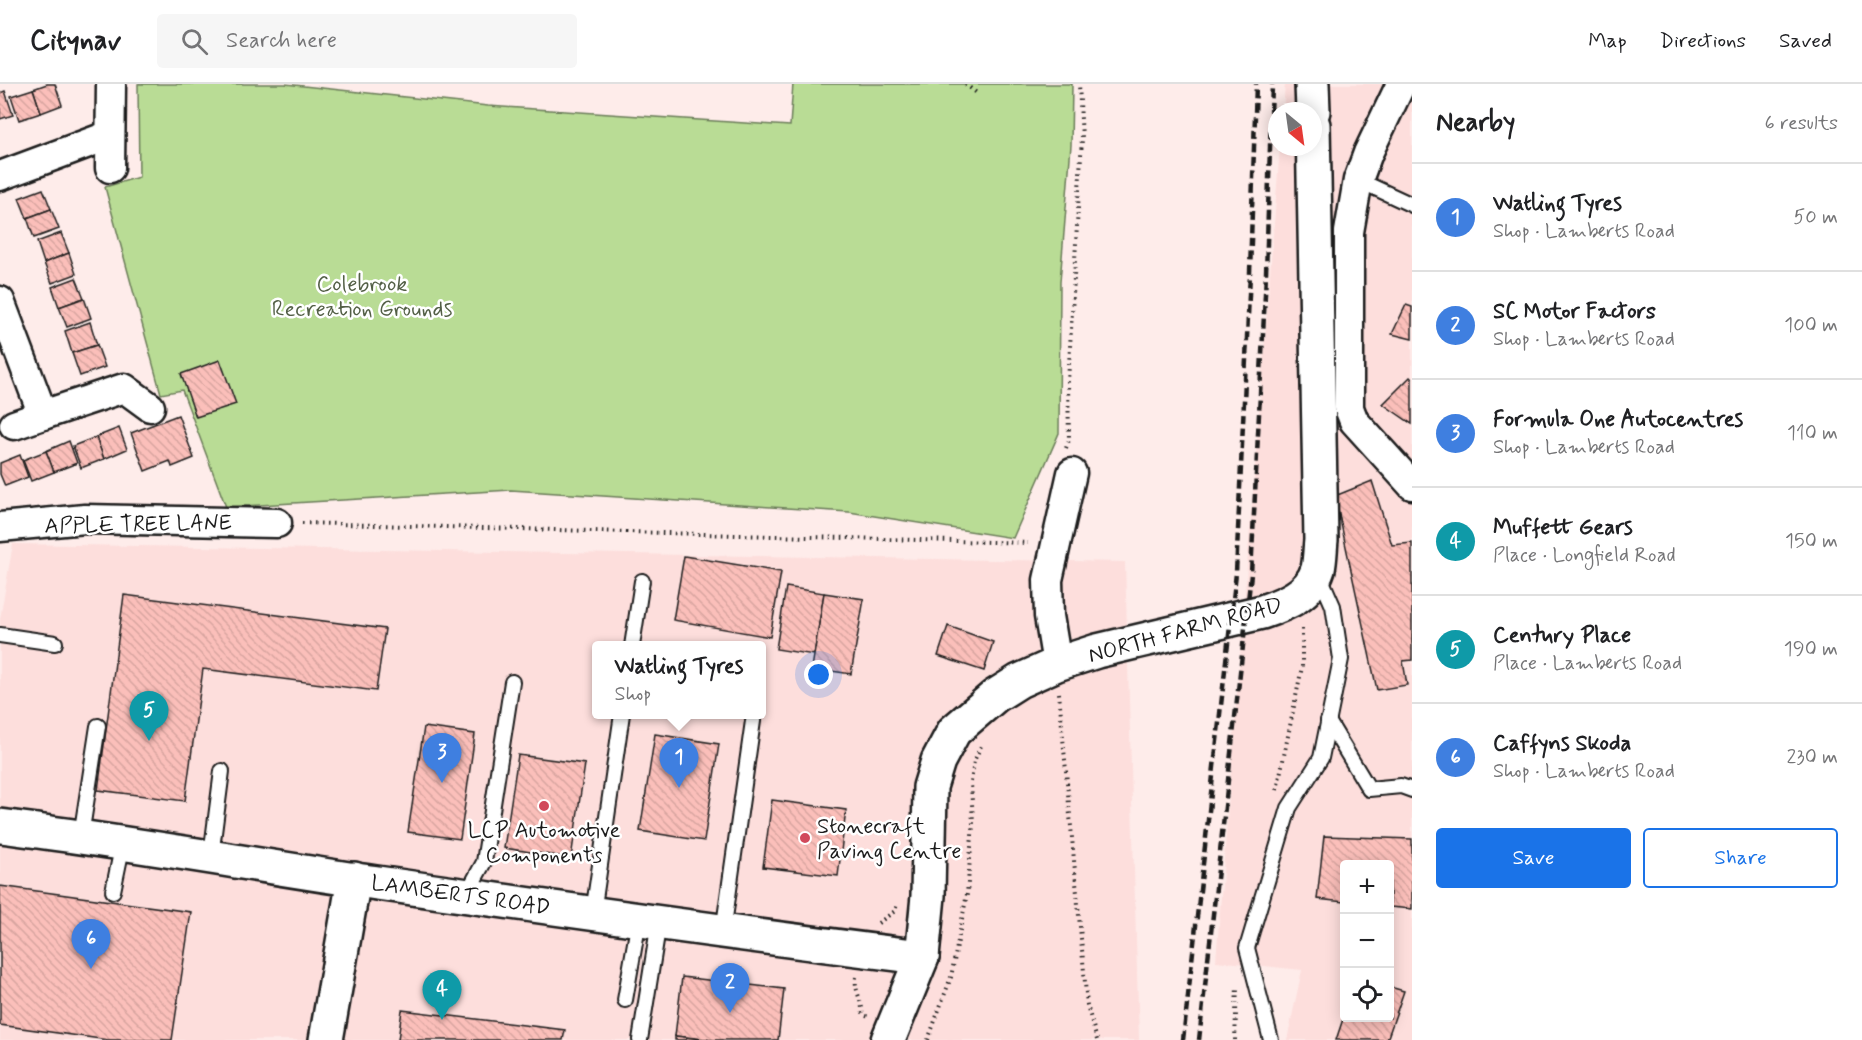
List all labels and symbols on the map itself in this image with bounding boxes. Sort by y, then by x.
north arrow [1268,102,1322,156]
park label: Colebrook Recreation Grounds [272,271,453,324]
street label: APPLE TREE LANE [44,509,232,541]
street label: NORTH FARM ROAD [1085,592,1286,670]
your location [804,660,833,689]
pin: 5 [130,692,168,741]
pin: 3 [422,734,462,783]
pin: 1 [660,738,698,788]
marker: LCP Automotive Components [537,799,551,813]
place label: Stonecraft Paving Centre [817,813,962,867]
place label: LCP Automotive Components [468,817,620,870]
marker: Stonecraft Paving Centre [798,831,812,845]
street label: LAMBERTS ROAD [369,870,552,922]
pin: 6 [72,920,110,969]
pin: 2 [710,964,750,1013]
pin: 4 [422,970,462,1020]

